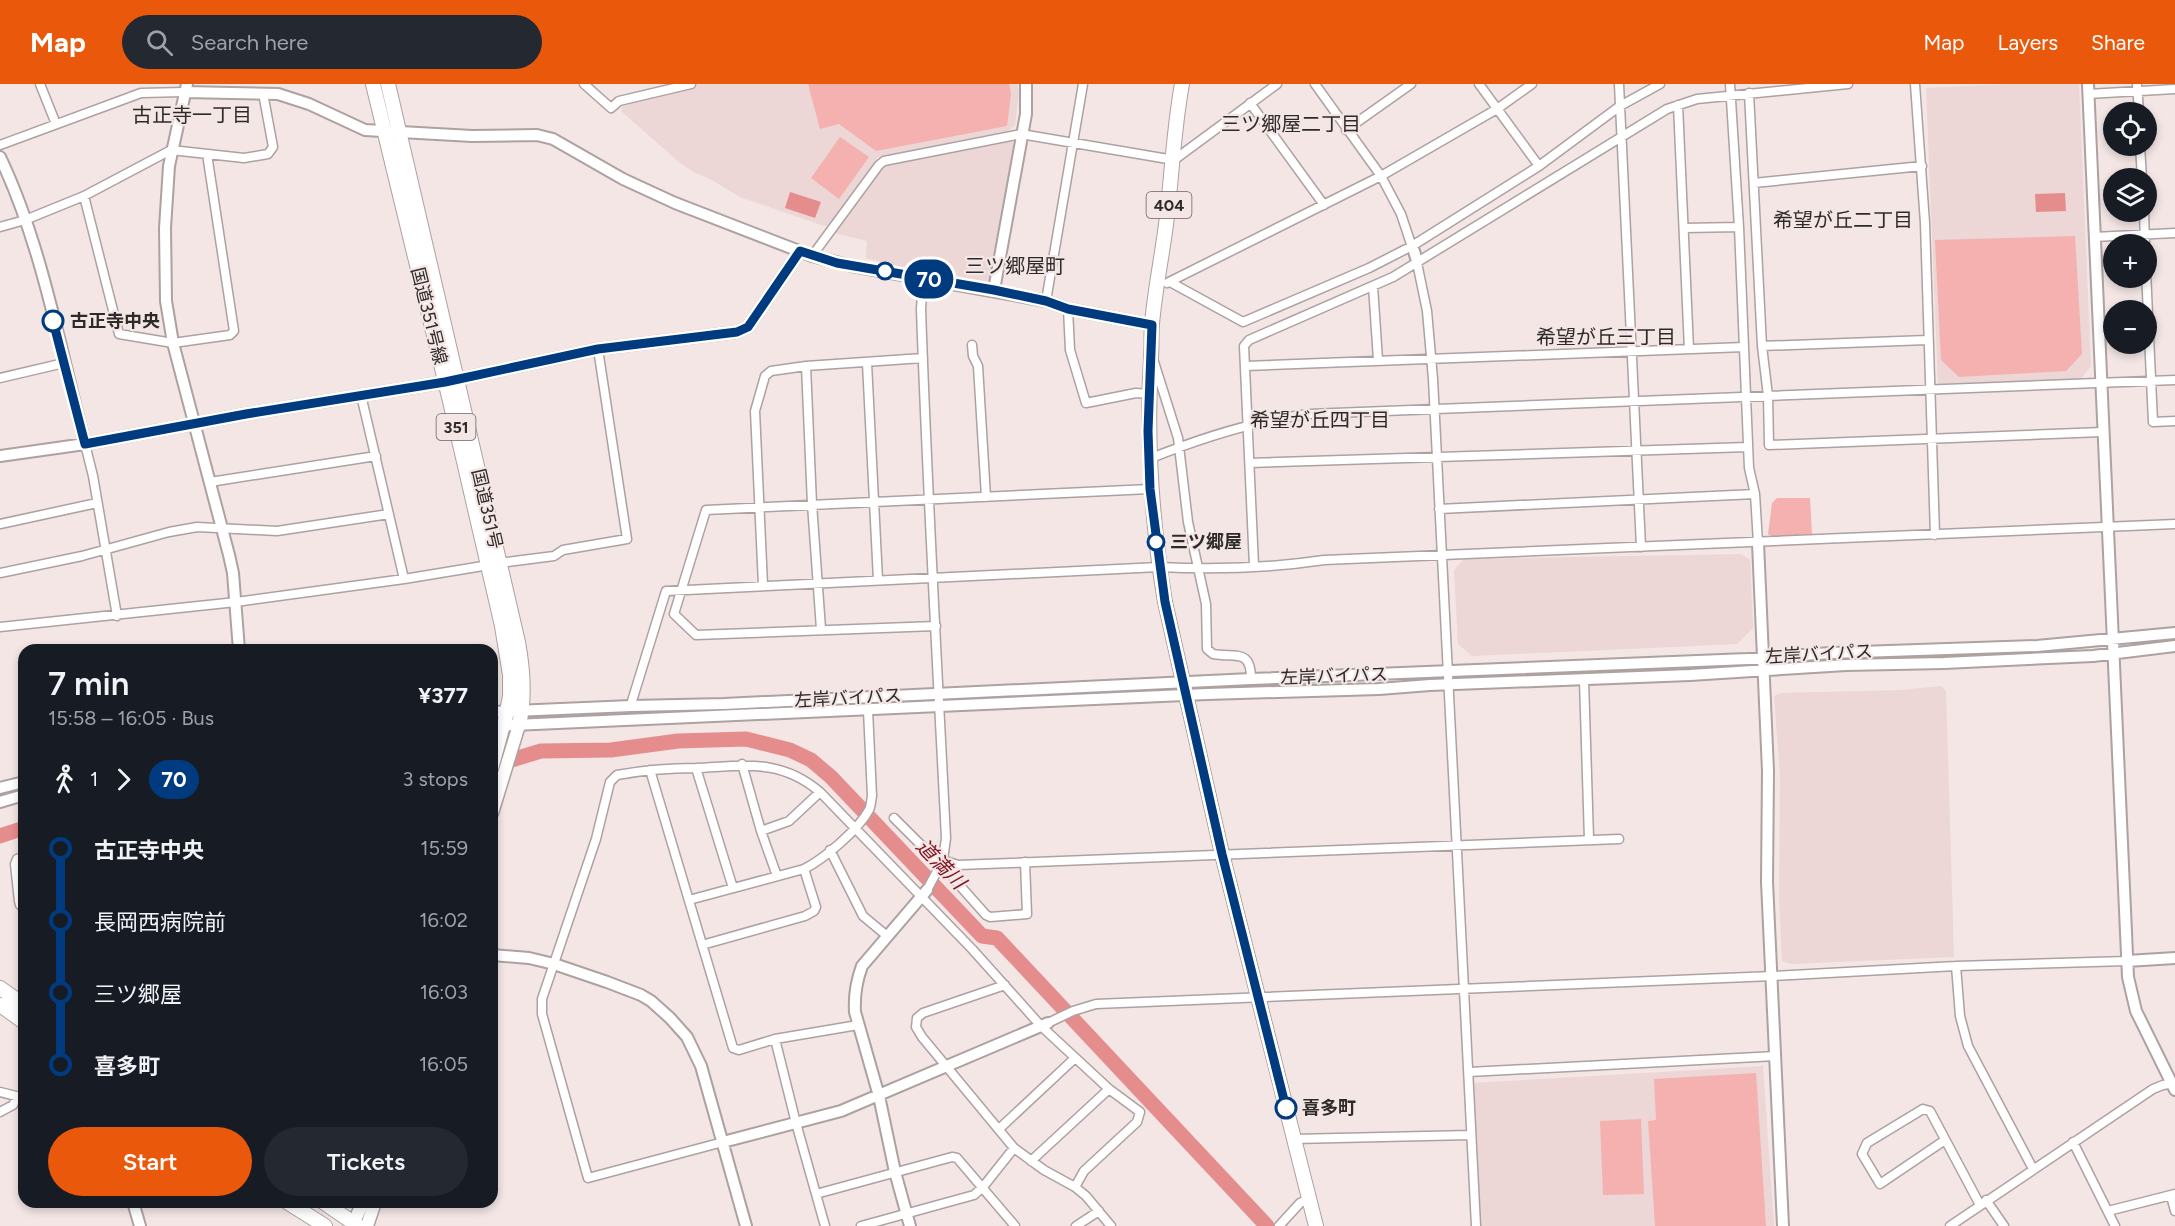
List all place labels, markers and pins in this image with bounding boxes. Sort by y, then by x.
unlabelled marker [876,262,894,280]
marker: 古正寺中央 [42,310,64,332]
place label: 古正寺中央 [70,310,160,332]
place label: 三ツ郷屋 [1170,531,1242,553]
marker: 三ツ郷屋 [1147,533,1165,551]
marker: 喜多町 [1275,1097,1297,1119]
place label: 喜多町 [1302,1097,1356,1119]

